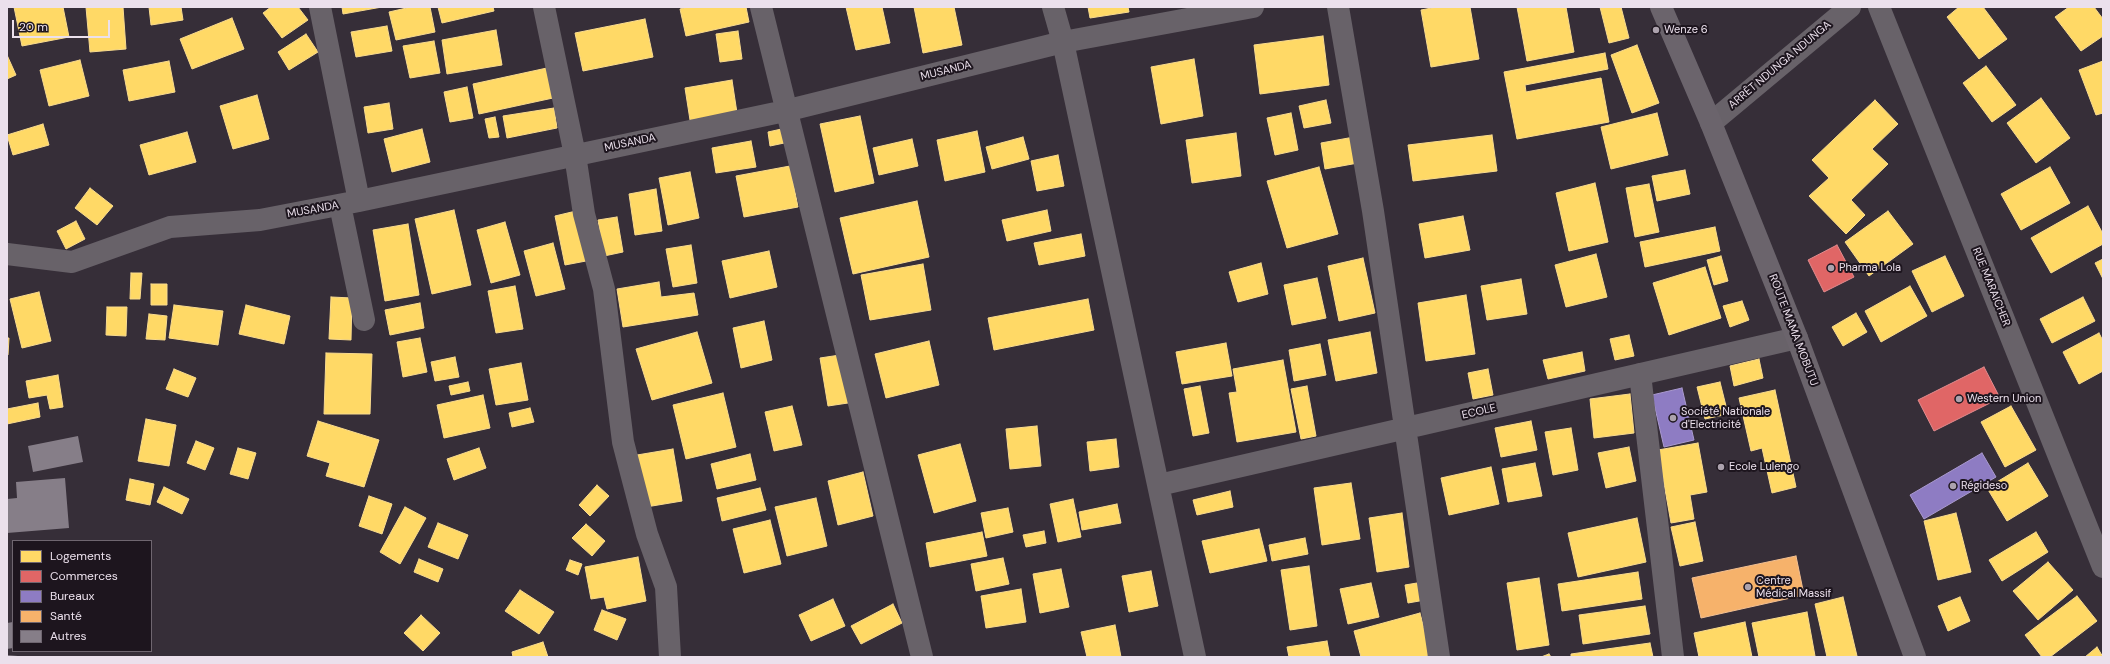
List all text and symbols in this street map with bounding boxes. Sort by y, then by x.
scale bar [14,12,112,38]
street label: ARRÊT NDUNGA NDUNGA [1726,18,1834,112]
text: 20 m [19,19,48,35]
place label: Wenze 6 [1664,23,1708,37]
marker: Wenze 6 [1651,25,1661,35]
street label: MUSANDA [919,58,973,84]
street label: MUSANDA [603,131,657,155]
street label: MUSANDA [286,199,340,221]
street label: RUE MARAICHER [1969,246,2013,328]
place label: Pharma Lola [1839,261,1901,275]
marker: Pharma Lola [1826,263,1836,273]
street label: ROUTE MAMA MOBUTU [1766,272,1820,388]
place label: Western Union [1967,392,2041,406]
marker: Western Union [1954,394,1964,404]
street label: ECOLE [1461,402,1497,422]
place label: Société Nationale d'Electricité [1681,405,1770,431]
marker: Société Nationale d'Electricité [1668,413,1678,423]
place label: Ecole Lulengo [1729,460,1799,474]
marker: Ecole Lulengo [1716,462,1726,472]
place label: Régideso [1961,479,2007,493]
marker: Régideso [1948,481,1958,491]
legend [12,540,152,652]
text: Logements [50,548,111,564]
text: Commerces [50,568,118,584]
place label: Centre Médical Massif [1756,574,1831,600]
marker: Centre Médical Massif [1743,582,1753,592]
text: Bureaux [50,588,95,604]
text: Santé [50,608,82,624]
text: Autres [50,628,86,644]

